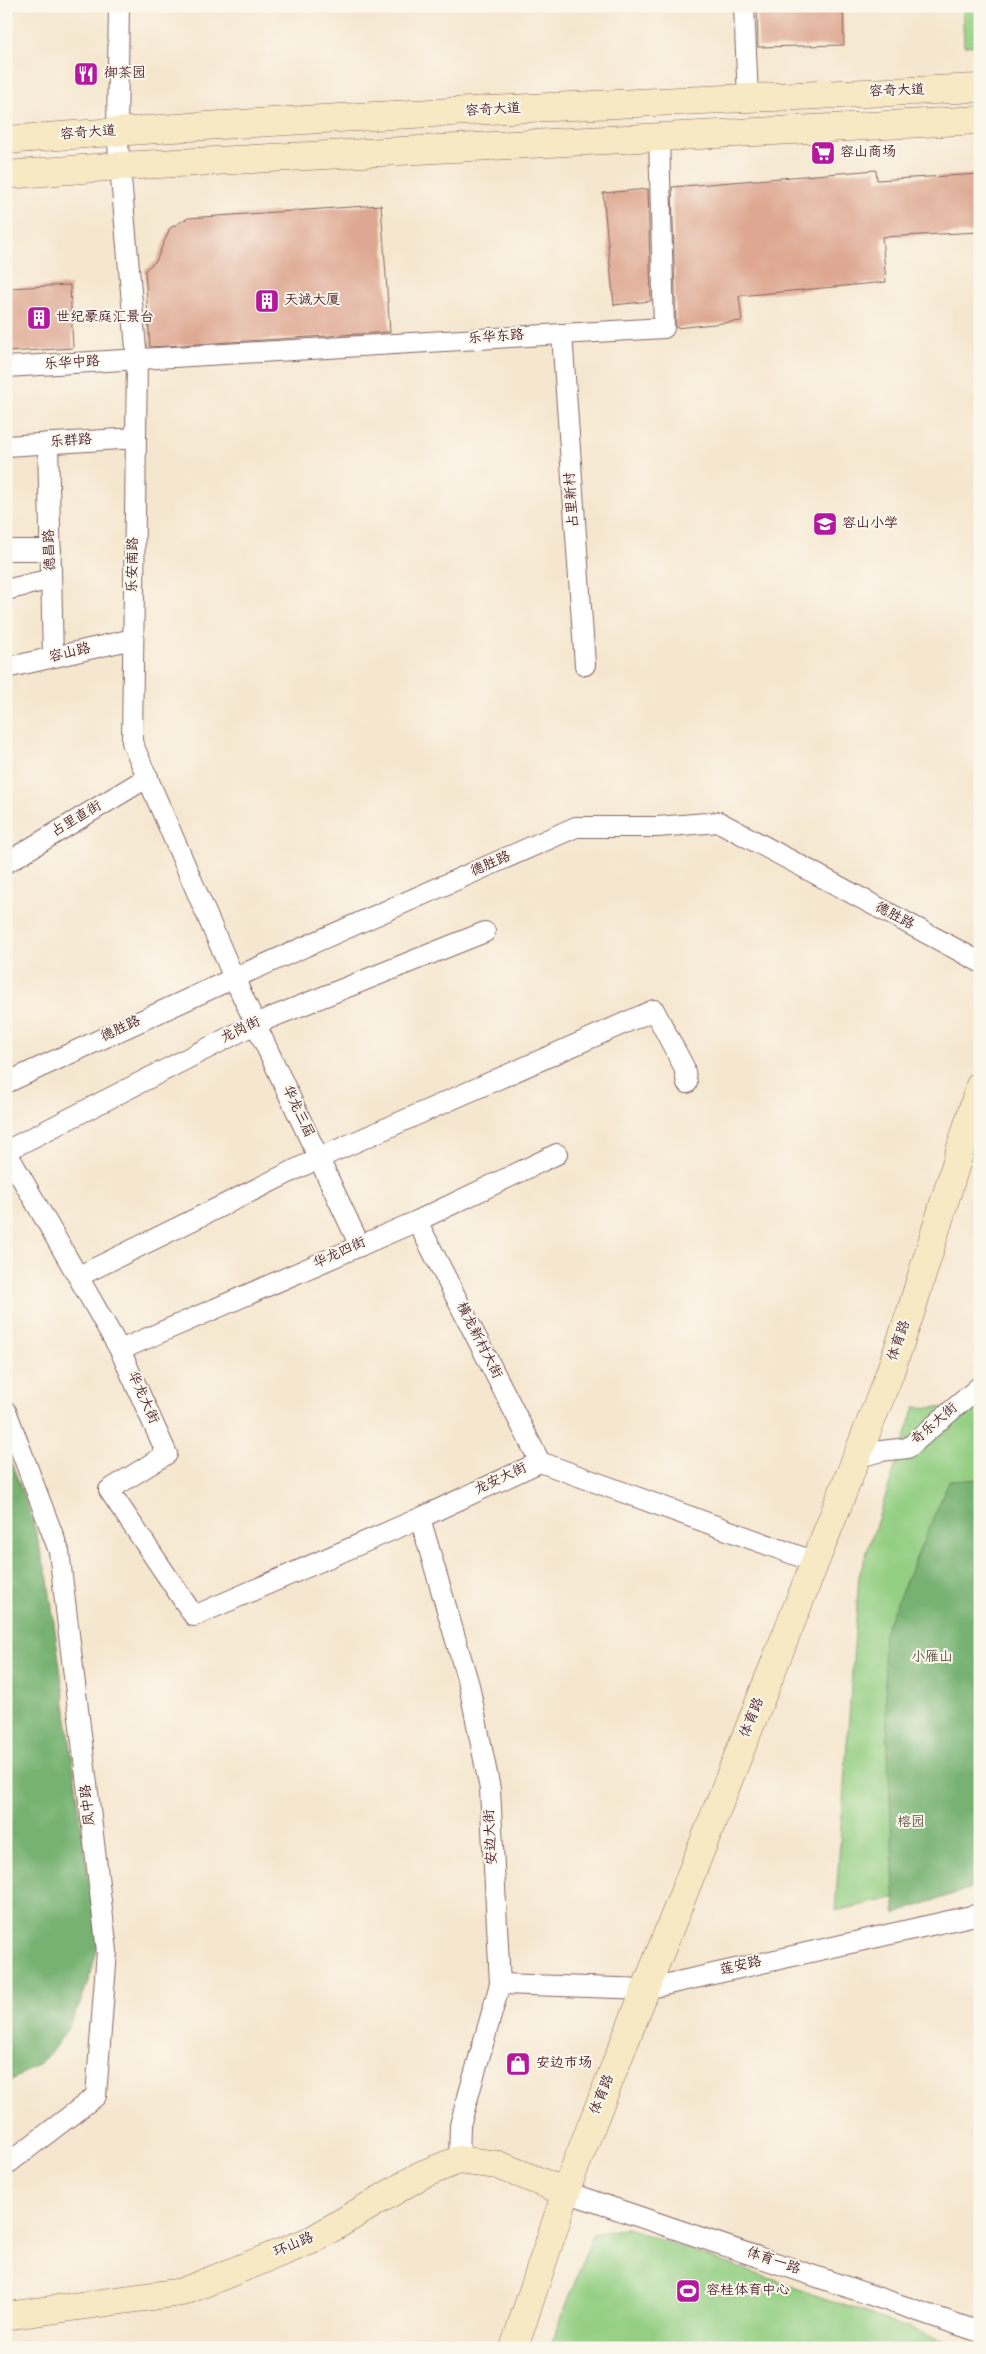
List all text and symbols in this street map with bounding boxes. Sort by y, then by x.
restaurant icon: 御茶园 [73,61,99,87]
place label: 御茶园 [104,65,146,83]
street label: 容奇大道 [869,83,925,101]
street label: 容奇大道 [465,101,521,121]
street label: 容奇大道 [59,124,117,144]
supermarket icon: 容山商场 [810,140,836,166]
place label: 容山商场 [840,144,896,162]
building icon: 天诚大厦 [254,288,280,314]
place label: 天诚大厦 [284,292,340,310]
building icon: 世纪豪庭汇景台 [26,305,52,331]
place label: 世纪豪庭汇景台 [56,309,154,327]
street label: 乐华东路 [467,327,525,348]
street label: 乐华中路 [44,353,100,374]
street label: 乐群路 [49,431,93,452]
street label: 占里新村 [562,471,583,529]
school or university icon: 容山小学 [812,511,838,537]
place label: 容山小学 [842,515,898,533]
street label: 德昌路 [41,529,60,571]
street label: 乐安南路 [124,537,143,593]
street label: 容山路 [47,640,92,667]
street label: 占里直街 [48,797,105,842]
street label: 德胜路 [468,848,514,881]
street label: 德胜路 [871,899,917,934]
street label: 德胜路 [98,1013,144,1047]
street label: 龙岗街 [218,1013,264,1048]
street label: 华龙三届 [277,1083,317,1141]
street label: 华龙四街 [311,1234,369,1273]
street label: 横龙新村大街 [451,1299,506,1382]
street label: 体育路 [884,1318,915,1364]
street label: 华龙大街 [123,1369,162,1427]
street label: 奇乐大街 [908,1399,962,1450]
street label: 龙安大街 [472,1460,530,1500]
park label: 小雁山 [911,1649,953,1667]
street label: 体育路 [736,1695,769,1741]
street label: 凤中路 [77,1783,100,1827]
street label: 安边大街 [481,1809,502,1865]
park label: 榕园 [897,1814,925,1832]
street label: 莲安路 [718,1953,763,1980]
shop icon: 安边市场 [505,2051,531,2077]
place label: 安边市场 [536,2055,592,2073]
street label: 体育路 [586,2072,619,2118]
street label: 环山路 [271,2229,317,2262]
street label: 体育一路 [744,2244,803,2279]
sports icon: 容桂体育中心 [675,2278,701,2304]
place label: 容桂体育中心 [706,2282,790,2300]

